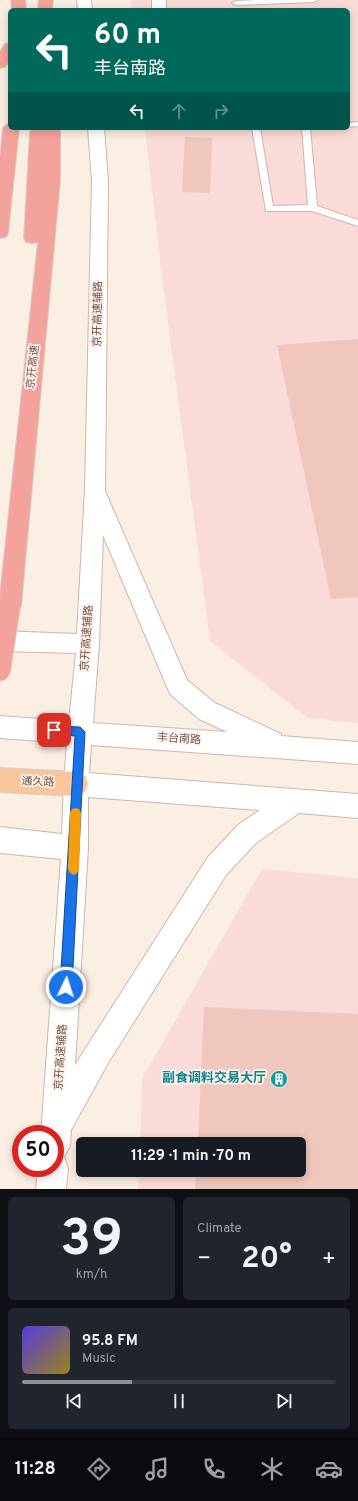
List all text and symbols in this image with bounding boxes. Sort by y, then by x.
text: 60 m [94,18,161,54]
icon: left [28,24,80,76]
text: 丰台南路 [94,58,166,81]
icon: left [126,100,148,122]
icon: ahead [168,100,190,122]
icon: right [210,100,232,122]
street label: 京开高速辅路 [90,281,106,347]
street label: 京开高速 [24,344,42,390]
street label: 京开高速辅路 [78,605,96,671]
pin [37,713,71,747]
icon: arrive [43,719,65,741]
street label: 丰台南路 [157,730,201,748]
street label: 通久路 [21,774,55,790]
position arrow [45,966,87,1008]
street label: 京开高速辅路 [52,1024,70,1090]
building icon: 副食调料交易大厅 [269,1069,289,1089]
place label: 副食调料交易大厅 [162,1070,266,1087]
speed limit sign: 50 [12,1125,64,1177]
text: 11:29 · 1 min · 70 m [131,1147,251,1166]
text: 39 [60,1208,123,1274]
text: Climate [197,1221,242,1237]
text: 20° [241,1241,292,1278]
text: − [197,1246,211,1273]
text: + [322,1246,336,1273]
text: km/h [76,1267,107,1283]
text: 95.8 FM [82,1332,138,1351]
text: Music [82,1351,116,1367]
icon: previous [63,1390,85,1412]
icon: pause [168,1390,190,1412]
icon: next [273,1390,295,1412]
icon: directions [85,1455,113,1483]
icon: music [143,1455,171,1483]
icon: phone [200,1455,228,1483]
icon: climate [258,1455,286,1483]
icon: car [315,1455,343,1483]
text: 11:28 [15,1458,56,1481]

